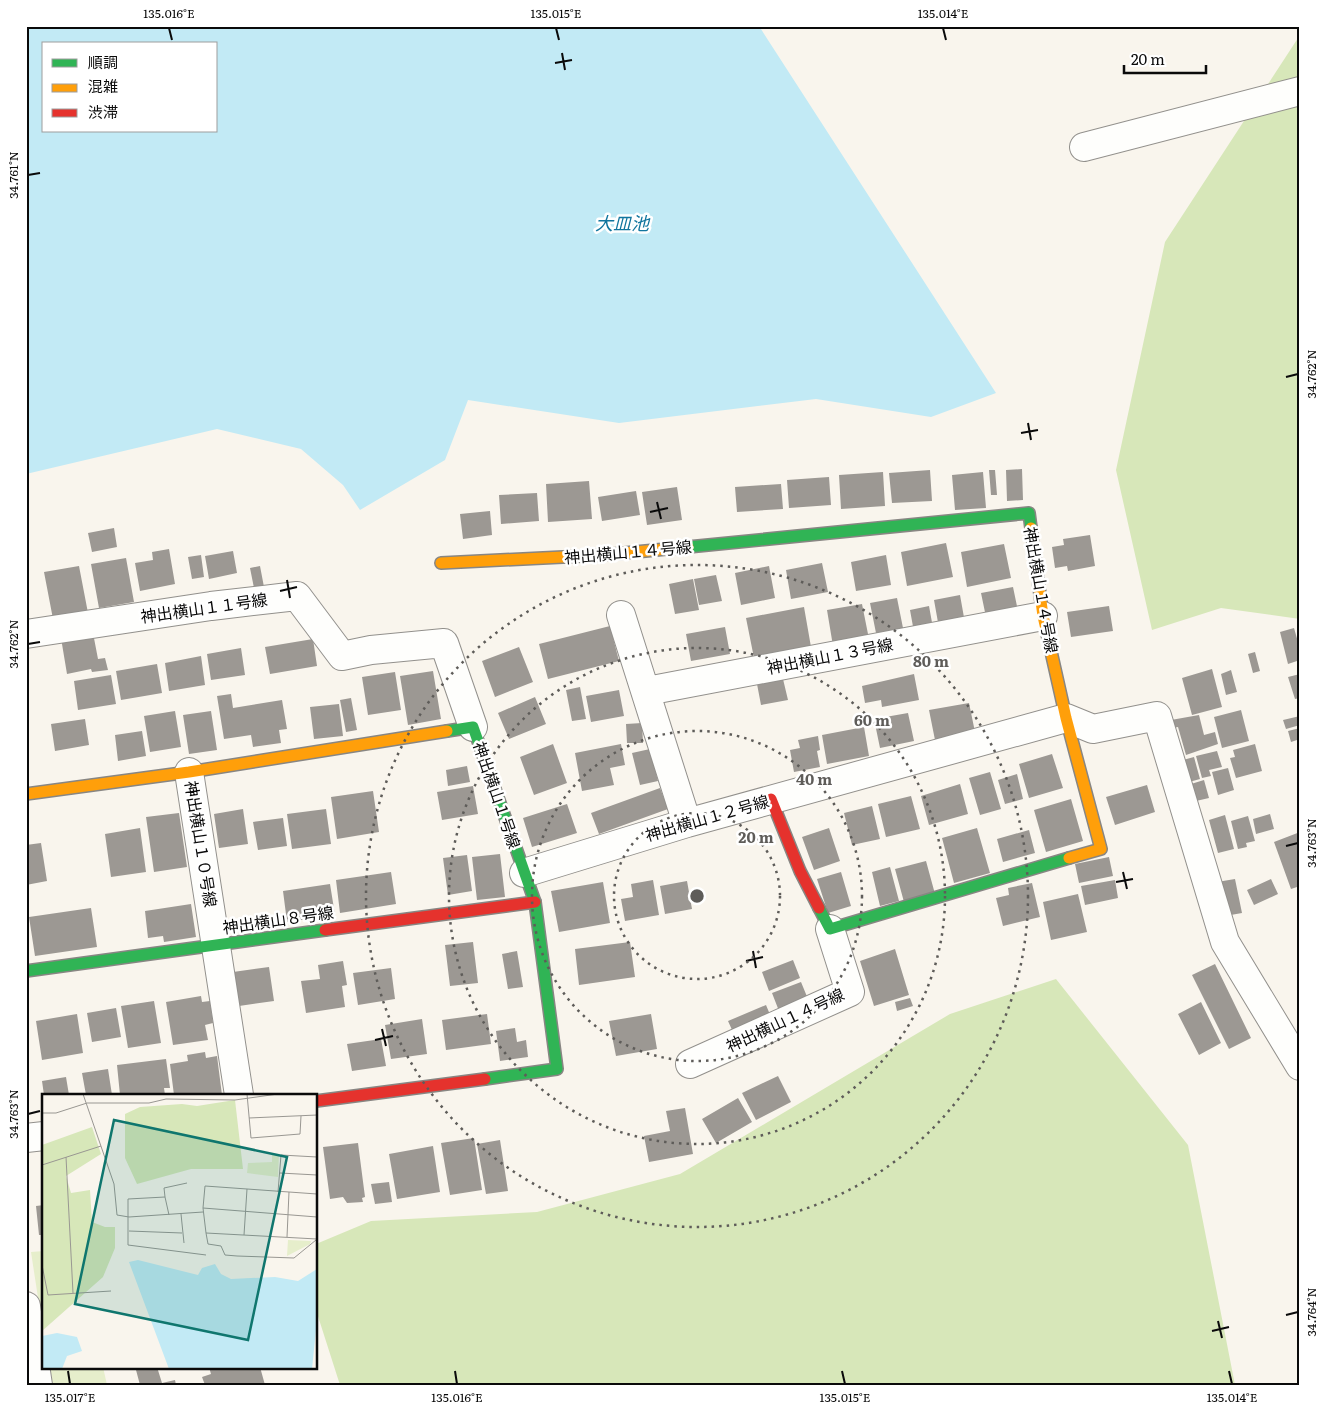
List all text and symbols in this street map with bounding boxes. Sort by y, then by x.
text: 135.016°E [143,4,195,22]
text: 135.015°E [531,4,582,22]
text: 135.014°E [918,4,969,22]
legend [42,42,218,132]
scale bar [1124,42,1206,74]
text: 20 m [1131,47,1165,70]
text: 順調 [88,50,118,73]
text: 混雑 [88,74,118,97]
text: 渋滞 [88,100,118,123]
text: 34.761°N [4,151,22,199]
water label: 大皿池 [595,209,651,236]
text: 34.762°N [1302,350,1320,398]
street label: 神出横山１４号線 [1019,525,1065,655]
street label: 神出横山１４号線 [563,533,693,569]
street label: 神出横山１１号線 [139,586,269,628]
text: 34.762°N [4,620,22,668]
street label: 神出横山１３号線 [765,631,895,679]
text: 80 m [913,649,949,672]
text: 60 m [854,708,890,731]
street label: 神出横山１号線 [468,738,528,852]
text: 40 m [796,767,832,790]
street label: 神出横山１０号線 [180,779,224,909]
street label: 神出横山１２号線 [642,788,772,846]
text: 34.763°N [1302,818,1320,868]
text: 20 m [738,825,774,848]
centre of rings [688,887,706,905]
street label: 神出横山８号線 [221,899,335,939]
street label: 神出横山１４号線 [721,981,848,1057]
text: 34.763°N [4,1089,22,1139]
inset map [42,1094,318,1368]
text: 34.764°N [1302,1287,1320,1337]
text: 135.017°E [45,1388,96,1406]
text: 135.016°E [431,1388,483,1406]
text: 135.015°E [820,1388,871,1406]
text: 135.014°E [1207,1388,1258,1406]

